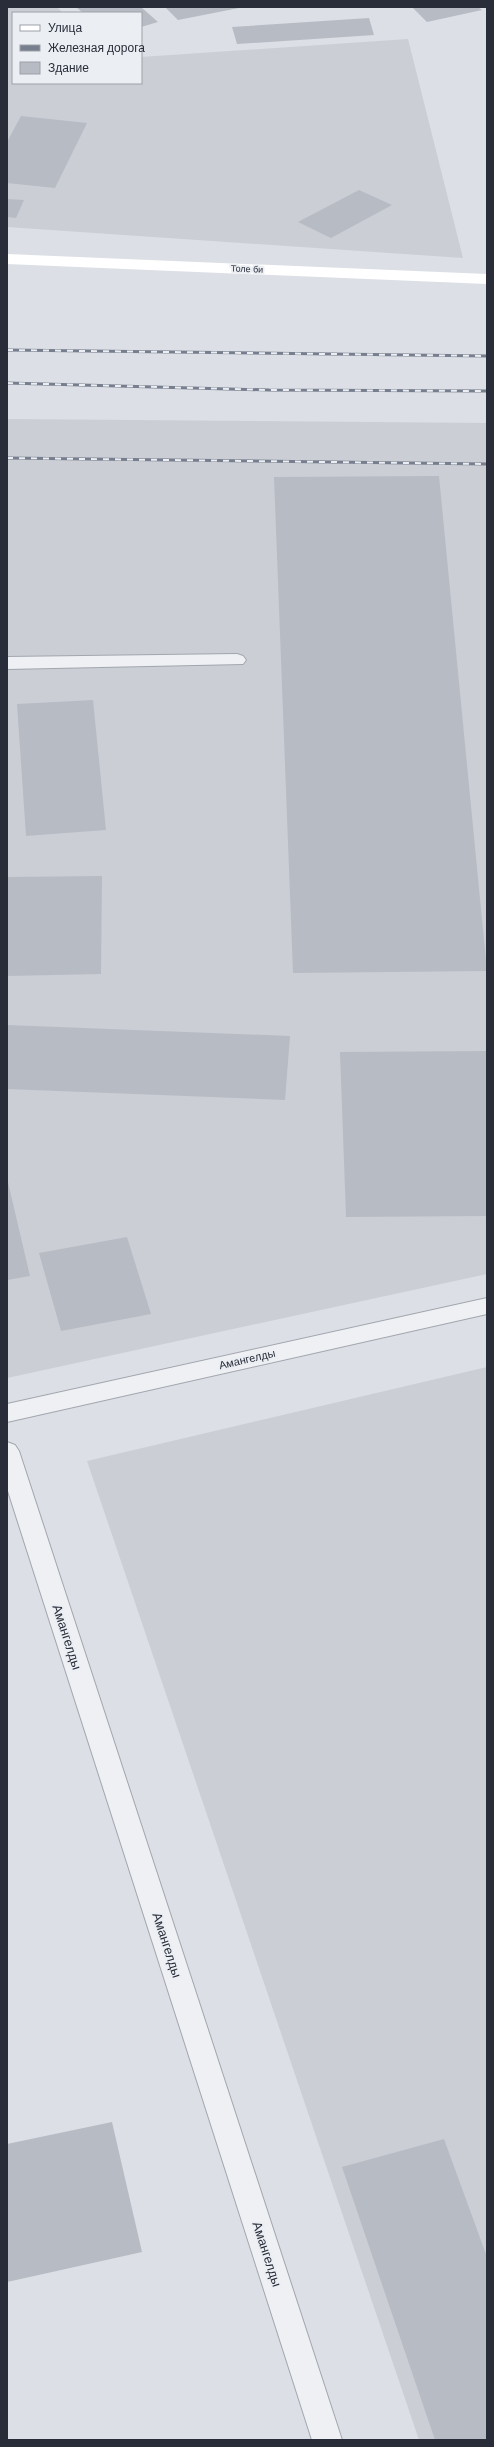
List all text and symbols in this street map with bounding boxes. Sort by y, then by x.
legend [12,12,142,84]
text: Улица [48,20,82,36]
text: Железная дорога [48,40,145,56]
text: Здание [48,60,89,76]
street label: Толе би [231,262,263,276]
street label: Амангелды [217,1346,277,1372]
street label: Амангелды [48,1602,86,1672]
street label: Амангелды [148,1910,186,1980]
street label: Амангелды [248,2219,286,2289]

